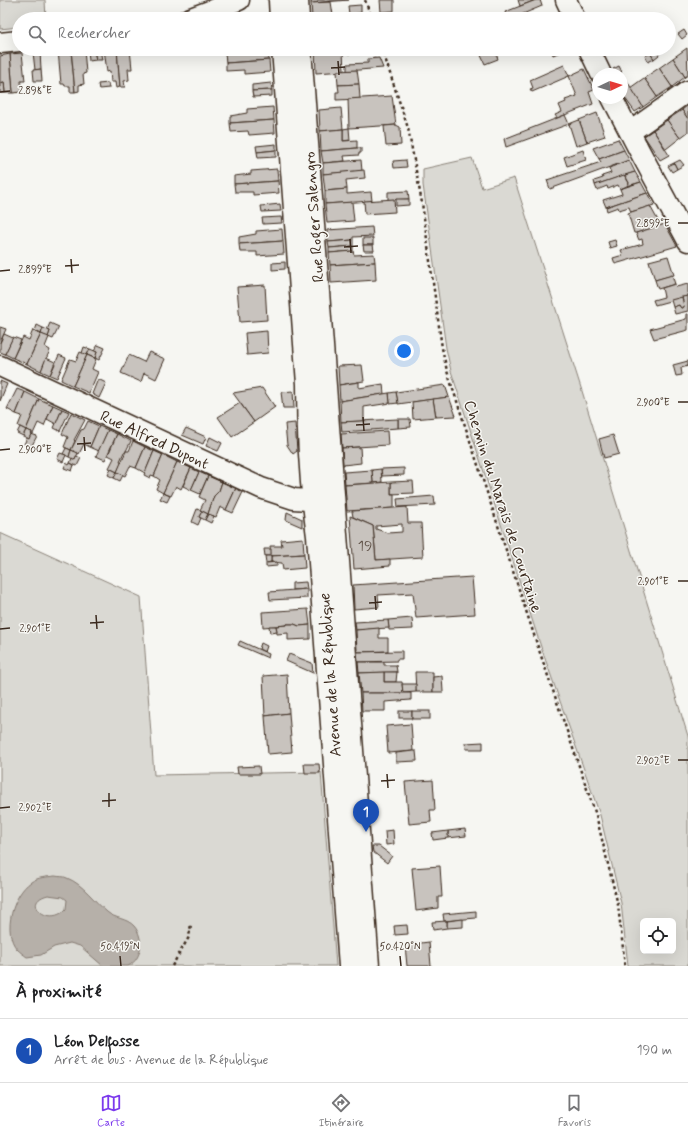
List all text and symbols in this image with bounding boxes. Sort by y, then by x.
search box [12,12,676,56]
icon: search [26,23,48,45]
text: Rechercher [58,24,131,44]
north arrow [592,68,628,104]
text: 2.898°E [18,84,52,98]
street label: Rue Roger Salengro [299,150,331,283]
text: 2.899°E [636,217,670,231]
text: 2.899°E [18,263,52,277]
your location [394,341,414,361]
text: 2.900°E [636,396,670,410]
street label: Chemin du Marais de Courtaine [458,397,547,616]
street label: Rue Alfred Dupont [96,406,212,475]
text: 2.900°E [18,443,52,457]
house number: 19 [358,537,372,555]
text: 2.901°E [638,575,669,589]
street label: Avenue de la République [314,592,347,758]
text: 2.901°E [20,622,51,636]
text: 2.902°E [636,754,670,768]
pin: 1 [353,799,379,832]
text: 2.902°E [18,801,52,815]
map controls [640,918,676,954]
button: locate [640,918,676,954]
text: 50.419°N [100,940,140,954]
text: 50.420°N [379,940,421,954]
text: À proximité [16,981,101,1003]
text: Léon Delfosse [54,1032,140,1052]
text: 1 [26,1042,32,1059]
text: 190 m [637,1042,672,1059]
text: Arrêt de bus · Avenue de la République [54,1052,268,1069]
tab: Carte [97,1092,125,1130]
tab: Itinéraire [319,1092,364,1130]
tab: Favoris [558,1092,591,1130]

